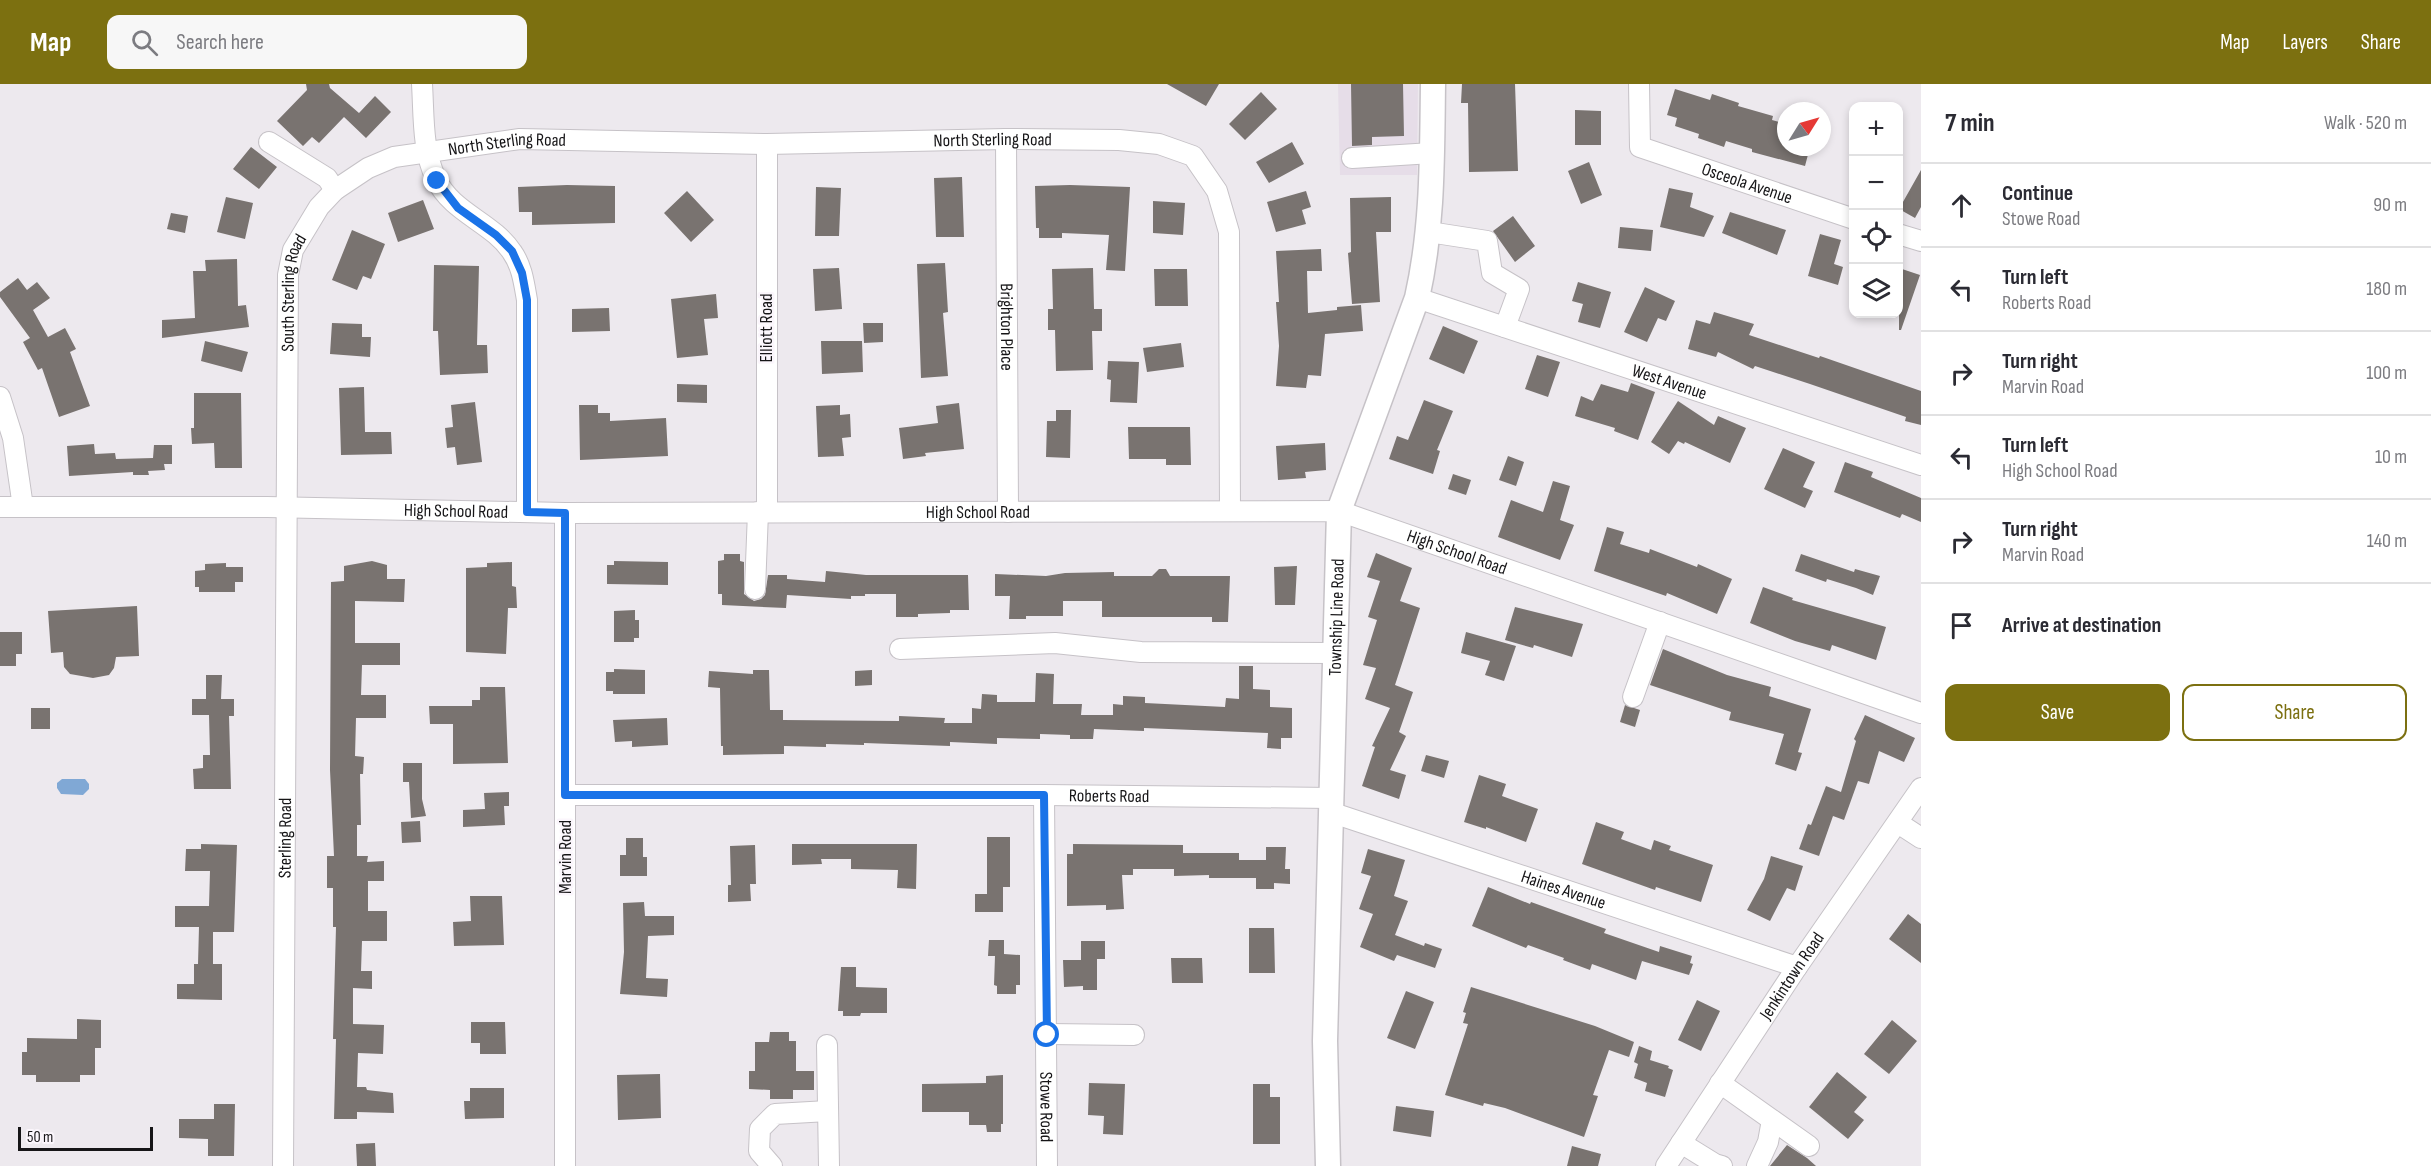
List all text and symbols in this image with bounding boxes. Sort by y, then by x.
search box [107,15,527,69]
text: Map [30,26,71,59]
icon: search [128,26,161,59]
text: Search here [176,29,264,56]
text: Map [2220,30,2249,55]
text: Layers [2282,30,2328,55]
text: Share [2361,30,2401,55]
north arrow [1777,102,1831,156]
map controls [1849,102,1903,318]
button: + [1849,102,1903,156]
text: 7 min [1945,108,1994,139]
text: Walk · 520 m [2324,111,2407,135]
street label: North Sterling Road [447,128,566,160]
street label: North Sterling Road [933,128,1052,151]
button: − [1849,156,1903,210]
street label: Osceola Avenue [1699,158,1795,208]
route end [423,167,449,193]
text: Continue [2002,180,2073,207]
icon: ahead [1945,189,1978,222]
text: 90 m [2373,193,2407,217]
text: Stowe Road [2002,207,2080,231]
button: locate [1849,210,1903,264]
street label: South Sterling Road [277,230,311,352]
button: layers [1849,264,1903,318]
text: Turn left [2002,264,2068,291]
icon: left [1945,273,1978,306]
text: 180 m [2366,277,2407,301]
street label: Brighton Place [996,283,1018,371]
text: Roberts Road [2002,291,2091,315]
street label: Elliott Road [756,293,777,363]
text: Turn right [2002,348,2078,375]
icon: right [1945,357,1978,390]
street label: West Avenue [1629,359,1710,404]
text: 100 m [2366,361,2407,385]
text: Marvin Road [2002,375,2084,399]
text: Turn left [2002,432,2068,459]
icon: left [1945,441,1978,474]
text: 10 m [2375,445,2407,469]
text: High School Road [2002,459,2118,483]
street label: High School Road [404,499,508,522]
street label: High School Road [926,501,1030,523]
text: Turn right [2002,516,2078,543]
street label: High School Road [1404,525,1510,579]
icon: right [1945,525,1978,558]
text: 140 m [2367,529,2407,553]
text: Marvin Road [2002,543,2084,567]
street label: Township Line Road [1324,558,1348,676]
icon: arrive [1945,609,1978,642]
text: Arrive at destination [2002,612,2161,639]
button: Save [1945,684,2170,741]
button: Share [2182,684,2407,741]
street label: Roberts Road [1069,785,1149,807]
street label: Sterling Road [274,798,296,878]
street label: Marvin Road [555,820,576,894]
street label: Haines Avenue [1518,866,1608,913]
street label: Jenkintown Road [1754,928,1828,1024]
route start [1033,1021,1059,1047]
street label: Stowe Road [1036,1072,1057,1142]
scale bar [18,1124,153,1152]
text: 50 m [27,1128,53,1147]

